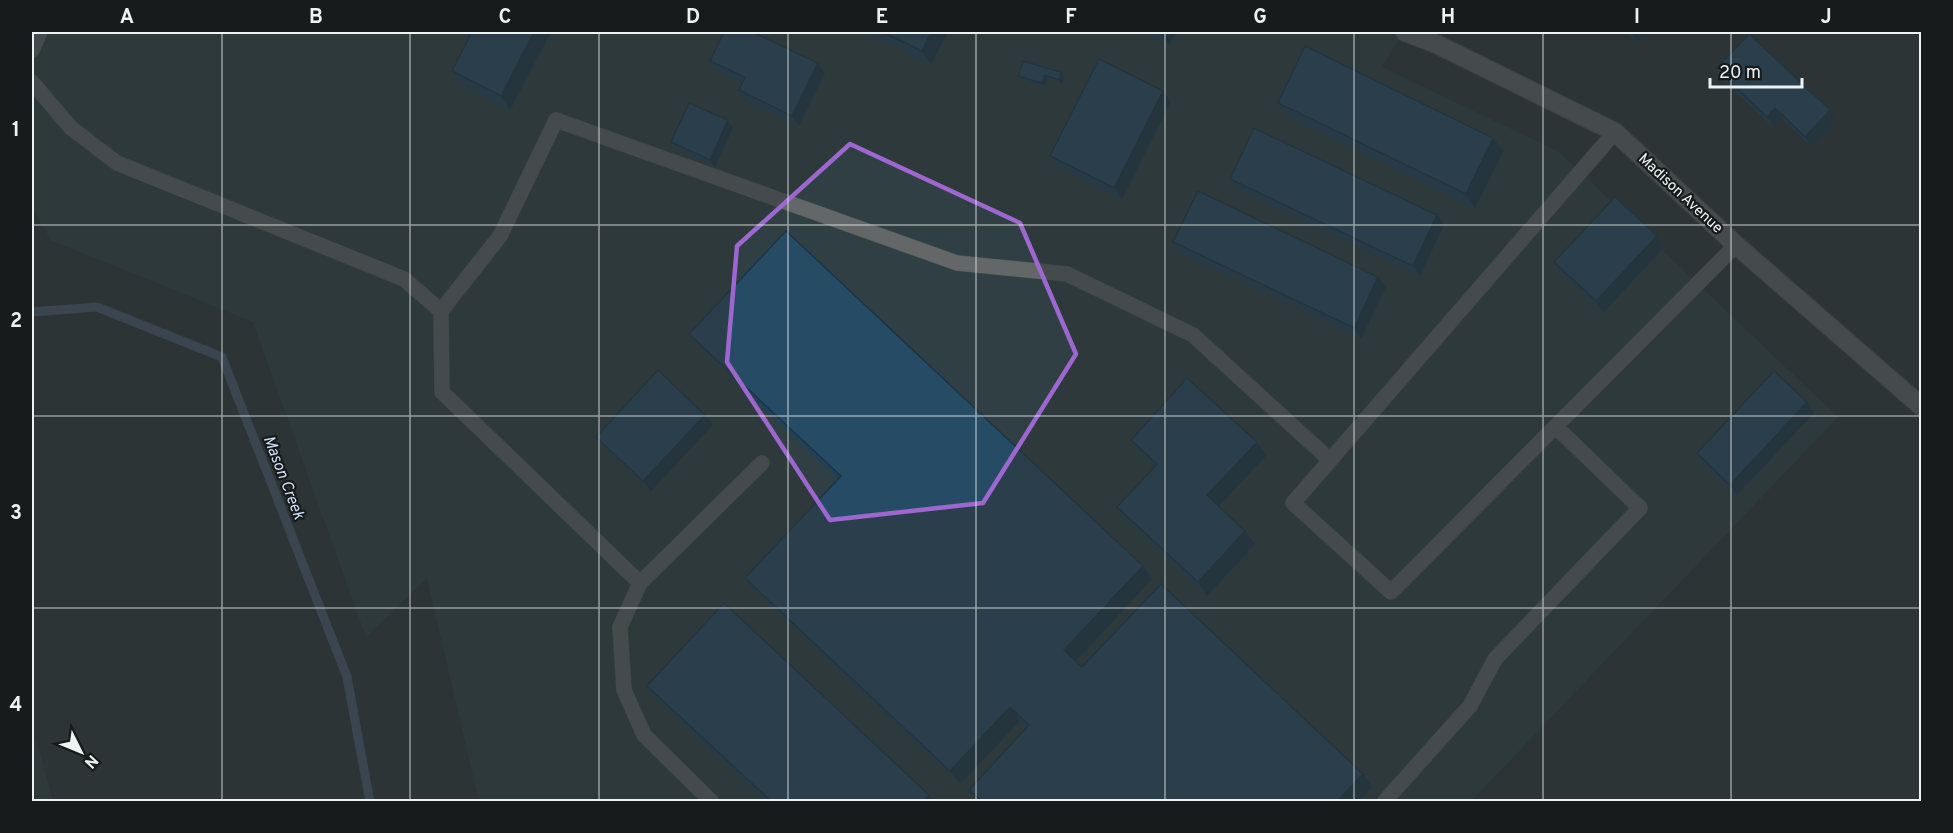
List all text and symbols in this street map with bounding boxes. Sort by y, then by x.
text: A [120,5,134,31]
text: B [309,5,323,31]
text: C [499,5,511,31]
text: D [686,5,700,31]
text: E [876,5,888,31]
text: F [1065,5,1077,31]
text: G [1253,5,1267,31]
text: H [1441,5,1455,31]
text: I [1634,5,1640,31]
text: J [1820,5,1832,31]
scale bar [1710,51,1802,89]
text: 20 m [1719,62,1761,85]
text: 1 [12,118,20,144]
street label: Madison Avenue [1634,150,1726,238]
text: 2 [10,309,22,335]
water label: Mason Creek [258,433,309,523]
text: 3 [10,501,22,527]
text: 4 [10,693,22,719]
north arrow [51,722,111,782]
text: N [79,750,102,772]

